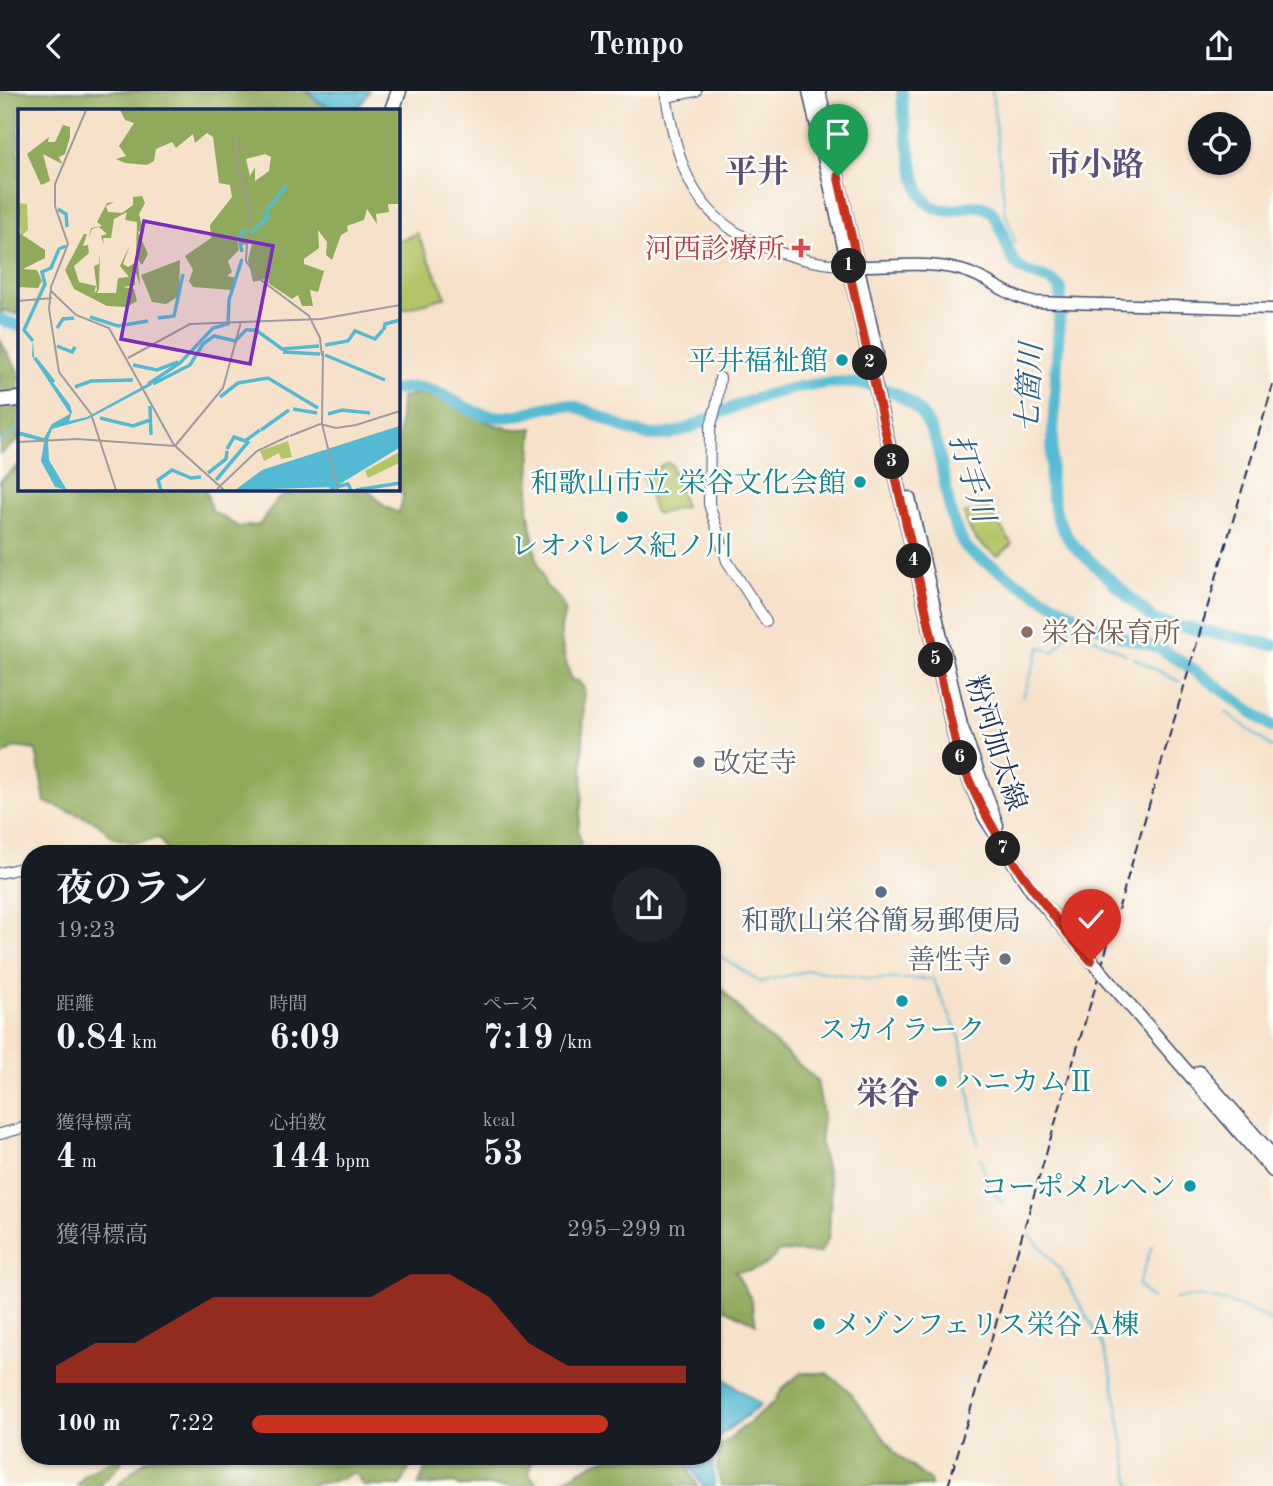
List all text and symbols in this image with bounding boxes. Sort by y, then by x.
icon: back [35,27,73,65]
icon: share [1200,27,1238,65]
text: Tempo [589,30,684,62]
pin [808,104,868,176]
inset map [18,109,399,490]
map controls [1188,112,1251,175]
button: locate [1188,112,1251,175]
icon: arrive [819,115,857,153]
district label: 市小路 [1048,147,1144,183]
district label: 平井 [725,155,789,190]
place label: 河西診療所 [645,234,785,265]
marker: 河西診療所 [791,238,811,258]
pin: 1 [832,249,866,283]
text: 1 [843,256,854,275]
water label: 七箇川 [1011,339,1048,434]
pin: 2 [852,345,888,381]
place label: 平井福祉館 [688,346,828,377]
marker: 平井福祉館 [834,352,850,368]
text: 2 [864,353,875,372]
water label: 打手川 [943,430,1001,529]
pin: 3 [874,445,910,479]
text: 3 [886,452,897,471]
place label: 和歌山市立 栄谷文化会館 [530,468,846,499]
marker: 和歌山市立 栄谷文化会館 [852,474,868,490]
marker: レオパレス紀ノ川 [614,509,630,525]
place label: レオパレス紀ノ川 [511,531,733,562]
pin: 4 [897,543,932,579]
text: 4 [908,551,919,570]
place label: 栄谷保育所 [1041,618,1181,649]
marker: 栄谷保育所 [1019,624,1035,640]
pin: 5 [918,643,954,677]
text: 5 [930,650,941,669]
street label: 粉河加太線 [959,672,1032,815]
pin: 6 [942,741,978,775]
place label: 改定寺 [713,748,797,779]
text: 6 [954,748,965,767]
marker: 改定寺 [691,754,707,770]
pin: 7 [986,831,1020,867]
text: 7 [997,839,1008,858]
button: share [612,868,686,942]
text: 夜のラン [56,872,208,910]
marker: 和歌山栄谷簡易郵便局 [873,884,889,900]
pin [1061,889,1121,961]
icon: check [1072,900,1110,938]
place label: 和歌山栄谷簡易郵便局 [741,906,1021,937]
text: 19:23 [56,919,116,942]
place label: 善性寺 [907,945,991,976]
marker: 善性寺 [997,951,1013,967]
marker: スカイラーク [894,993,910,1009]
text: 距離 [56,996,94,1015]
text: 時間 [269,996,307,1015]
text: ペース [483,996,539,1015]
place label: スカイラーク [818,1017,986,1046]
text: 0.84 [56,1021,127,1056]
text: 6:09 [269,1021,340,1056]
text: 7:19 [483,1021,553,1056]
text: km [127,1034,157,1053]
text: /km [553,1034,592,1053]
place label: ハニカムⅡ [955,1069,1095,1098]
marker: ハニカムⅡ [933,1073,949,1089]
district label: 栄谷 [856,1076,920,1112]
text: kcal [483,1112,515,1131]
text: 獲得標高 [56,1115,132,1134]
text: 心拍数 [269,1115,326,1134]
text: 53 [483,1137,523,1172]
text: 4 [56,1140,76,1175]
text: 144 [269,1140,330,1175]
text: m [76,1153,97,1172]
text: bpm [330,1153,370,1172]
place label: コーポメルヘン [980,1173,1176,1203]
marker: コーポメルヘン [1182,1178,1198,1194]
text: 295–299 m [567,1218,686,1241]
text: 獲得標高 [56,1224,148,1247]
place label: メゾンフェリス栄谷 A棟 [833,1310,1139,1341]
marker: メゾンフェリス栄谷 A棟 [811,1316,827,1332]
text: 100 m [56,1412,121,1435]
text: 7:22 [168,1412,214,1435]

